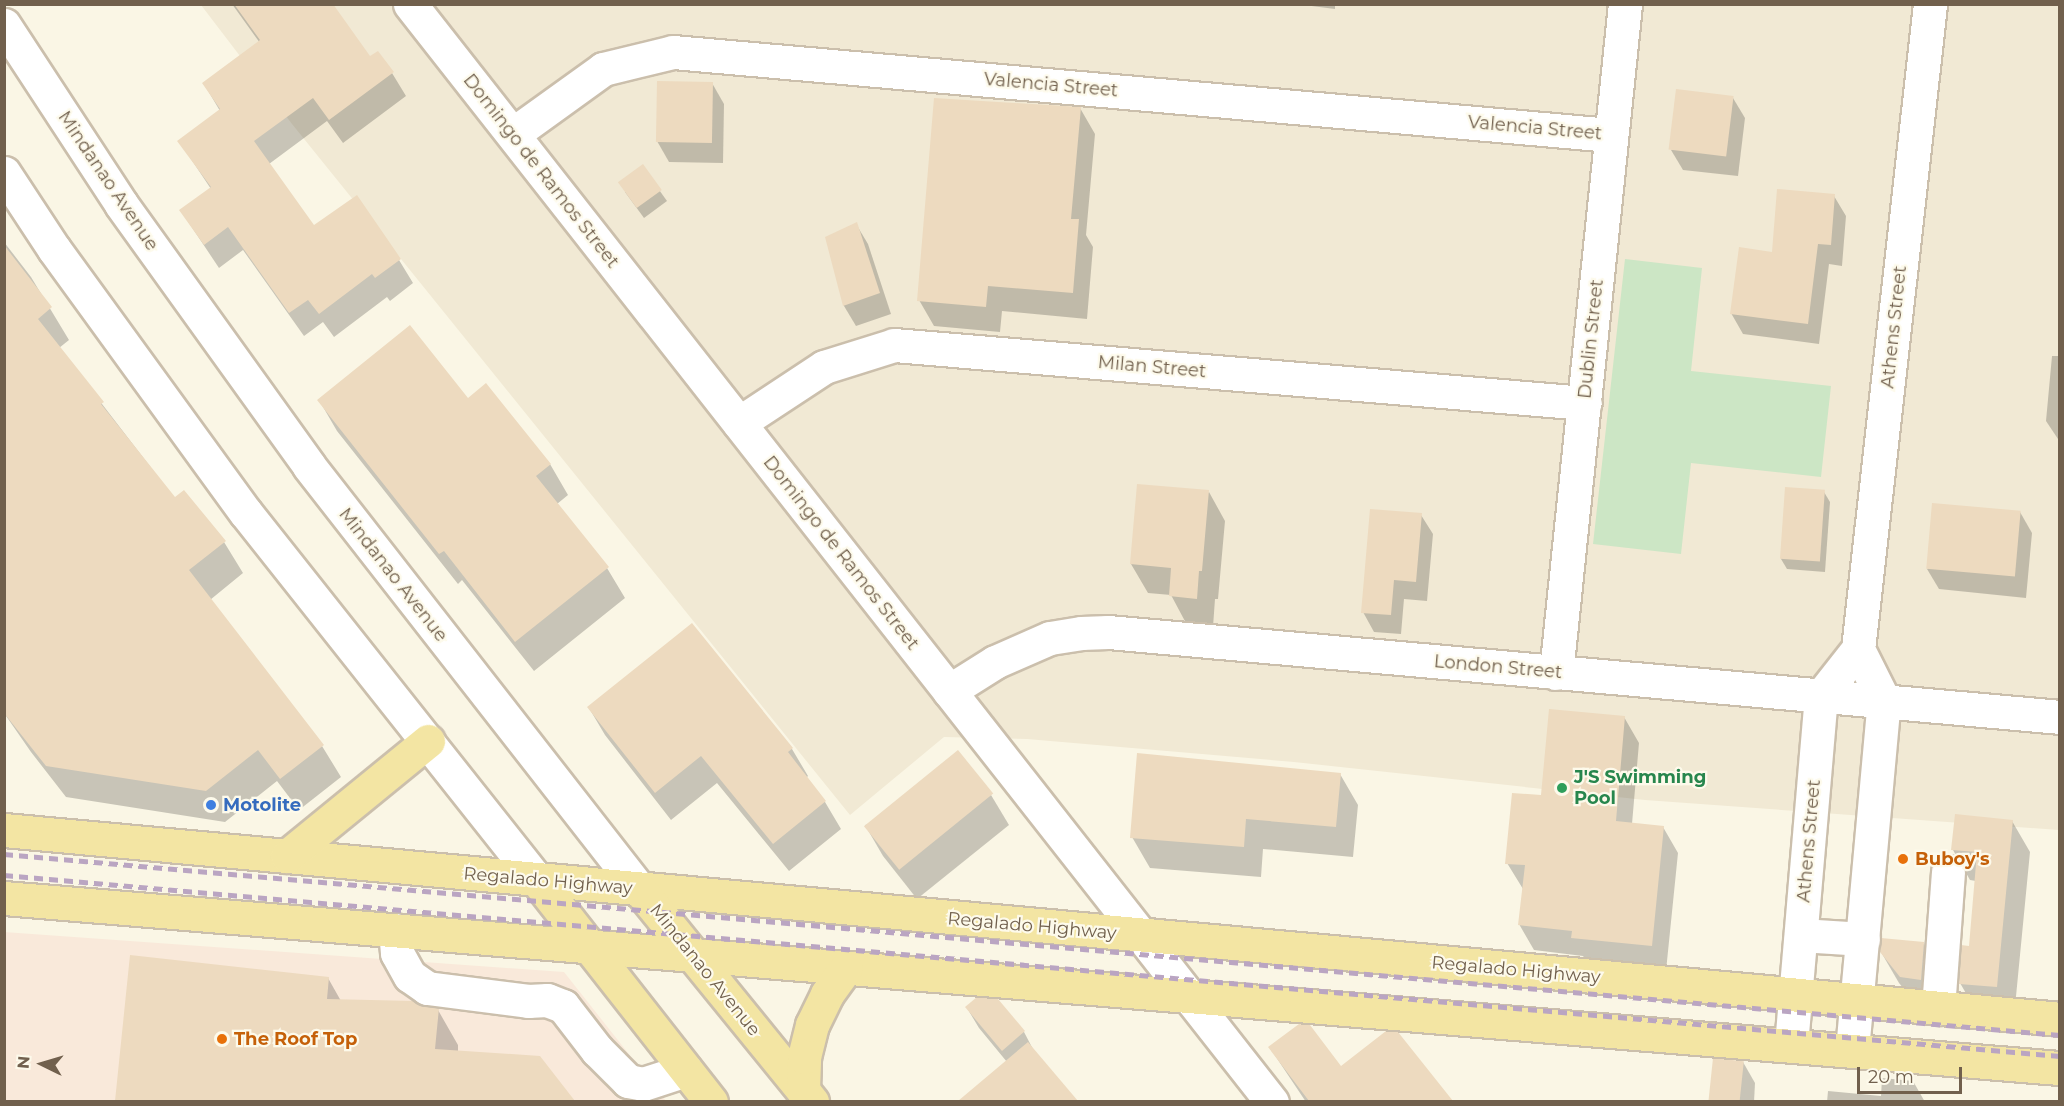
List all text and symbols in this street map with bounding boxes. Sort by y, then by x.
street label: Valencia Street [983,68,1119,102]
street label: Domingo de Ramos Street [459,70,623,272]
street label: Mindanao Avenue [53,107,163,255]
street label: Valencia Street [1467,111,1603,145]
street label: Athens Street [1877,265,1911,389]
street label: Dublin Street [1574,278,1608,400]
street label: Milan Street [1097,351,1207,383]
street label: Domingo de Ramos Street [759,452,923,654]
street label: Mindanao Avenue [334,504,452,646]
street label: London Street [1433,651,1563,683]
place label: J'S Swimming Pool [1574,767,1706,810]
street label: Athens Street [1793,779,1825,903]
marker: J'S Swimming Pool [1555,781,1569,795]
place label: Motolite [223,794,301,816]
marker: Motolite [204,798,218,812]
place label: Buboy's [1915,848,1990,870]
marker: Buboy's [1896,852,1910,866]
street label: Regalado Highway [462,863,634,899]
street label: Mindanao Avenue [645,900,765,1040]
street label: Regalado Highway [946,908,1118,944]
street label: Regalado Highway [1430,952,1602,988]
place label: The Roof Top [234,1028,357,1050]
marker: The Roof Top [215,1032,229,1046]
north arrow [12,1034,72,1094]
text: N [14,1055,34,1070]
scale bar [1860,1055,1965,1093]
text: 20 m [1868,1066,1914,1088]

